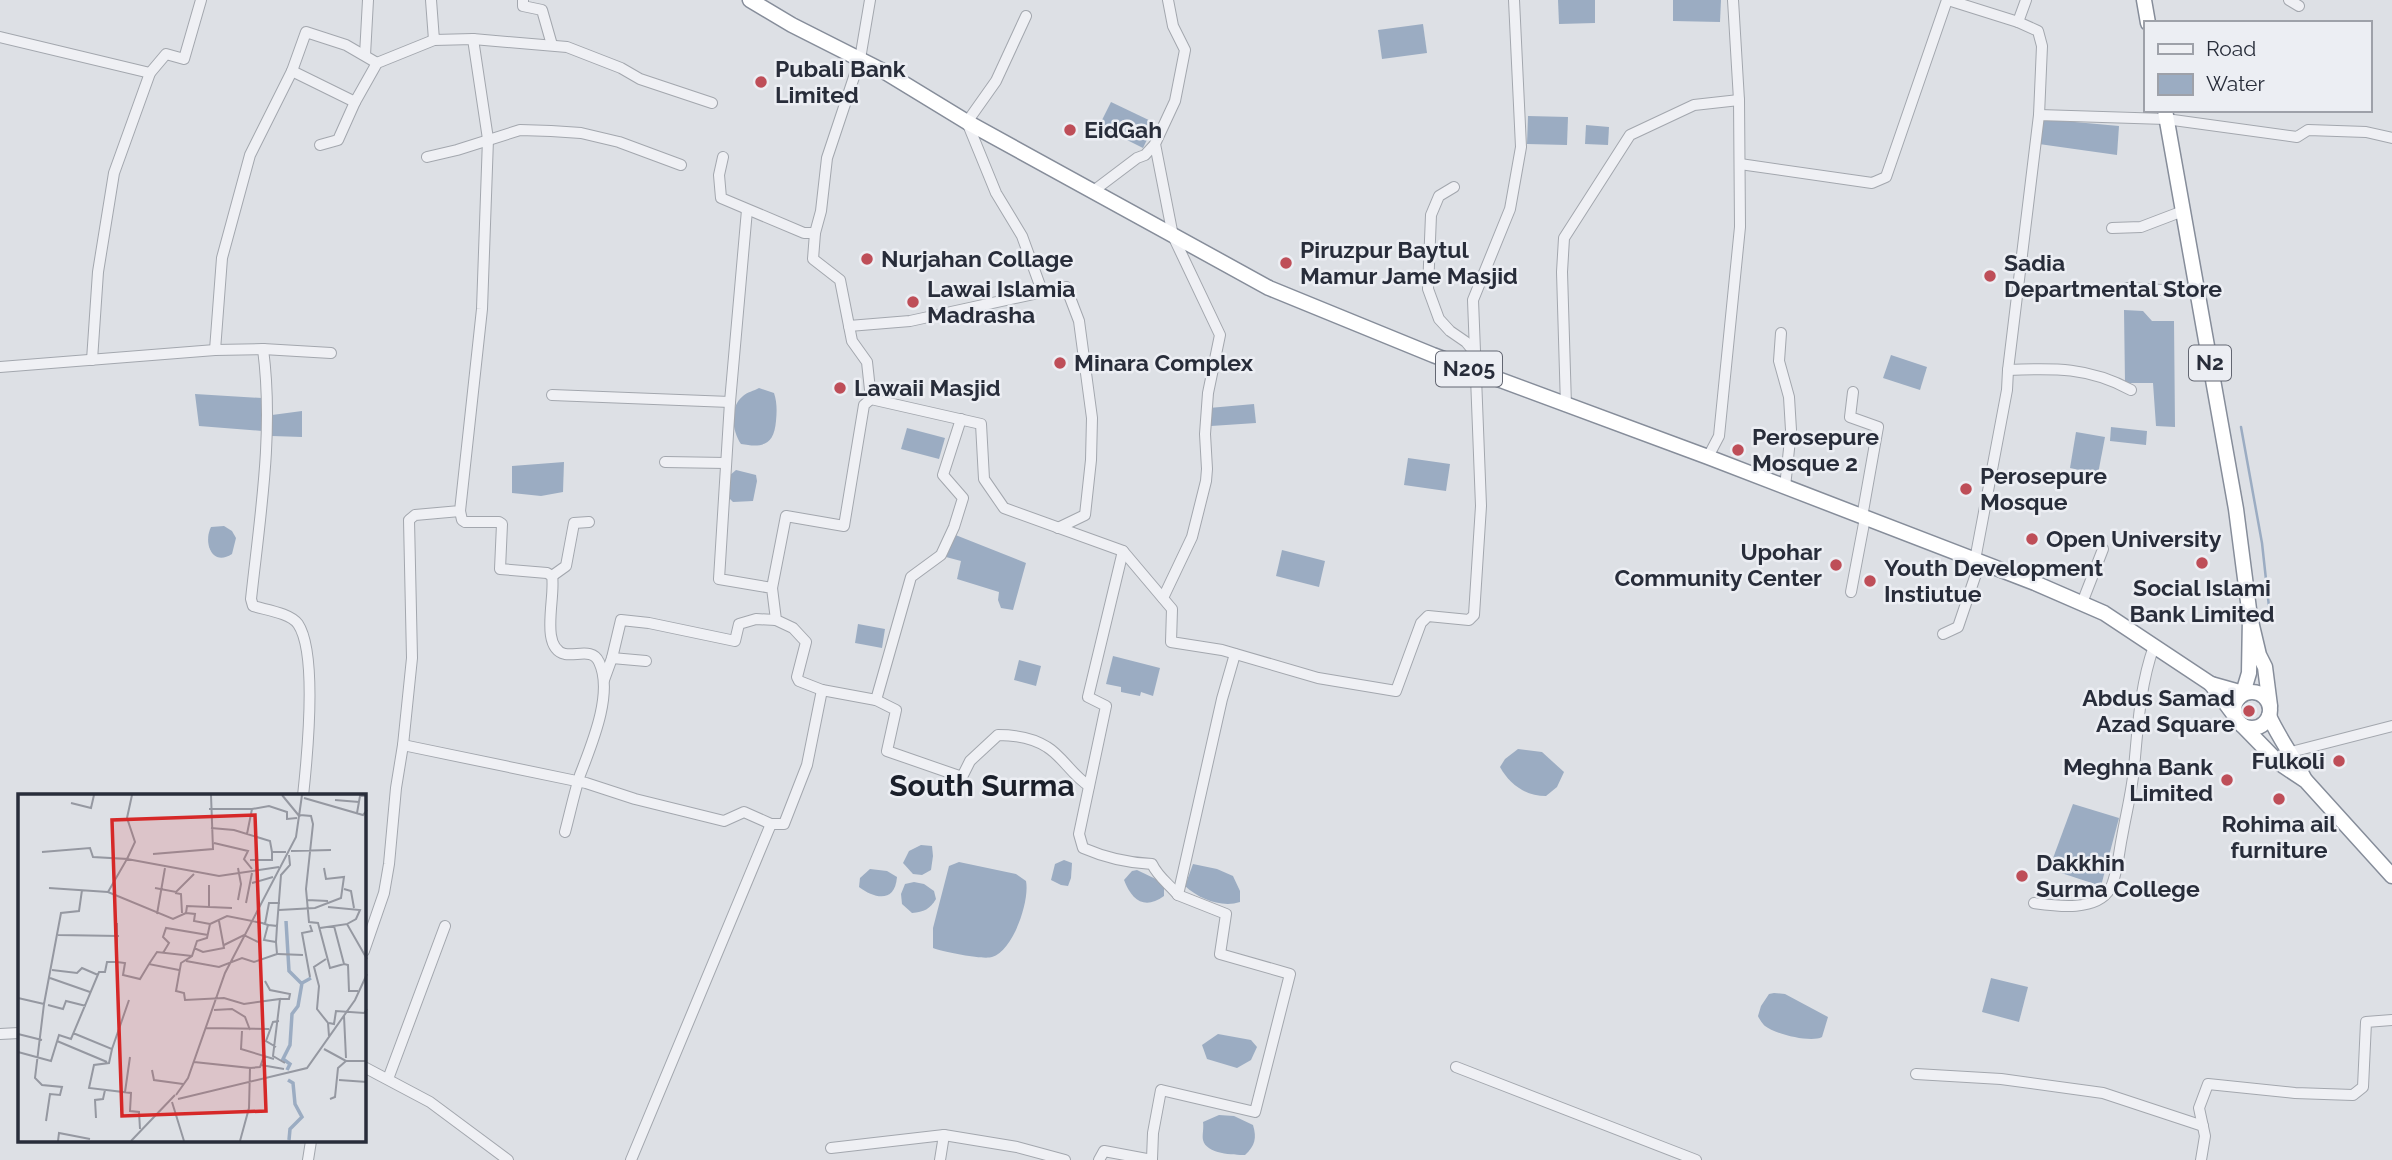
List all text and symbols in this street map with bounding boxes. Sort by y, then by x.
legend [2144,21,2371,112]
text: Road [2206,36,2256,61]
place label: Pubali Bank Limited [775,55,906,108]
text: Water [2206,71,2265,96]
marker: Pubali Bank Limited [753,74,769,90]
place label: EidGah [1084,116,1162,143]
marker: EidGah [1062,122,1078,138]
place label: Piruzpur Baytul Mamur Jame Masjid [1300,236,1518,289]
place label: Nurjahan Collage [881,245,1073,272]
place label: Sadia Departmental Store [2004,249,2222,302]
marker: Nurjahan Collage [859,251,875,267]
marker: Piruzpur Baytul Mamur Jame Masjid [1278,255,1294,271]
marker: Sadia Departmental Store [1982,268,1998,284]
place label: Lawai Islamia Madrasha [927,275,1076,328]
marker: Lawai Islamia Madrasha [905,294,921,310]
road number: N2 [2189,346,2231,380]
place label: Minara Complex [1074,349,1254,376]
road number: N205 [1436,352,1502,386]
marker: Minara Complex [1052,355,1068,371]
place label: Lawaii Masjid [854,374,1001,401]
marker: Lawaii Masjid [832,380,848,396]
place label: Perosepure Mosque 2 [1752,423,1879,476]
marker: Perosepure Mosque 2 [1730,442,1746,458]
place label: Perosepure Mosque [1980,462,2107,515]
marker: Perosepure Mosque [1958,481,1974,497]
place label: Open University [2046,525,2222,552]
marker: Open University [2024,531,2040,547]
place label: Upohar Community Center [1614,538,1822,591]
place label: Youth Development Instiutue [1884,554,2103,607]
marker: Social Islami Bank Limited [2194,555,2210,571]
marker: Upohar Community Center [1828,557,1844,573]
marker: Youth Development Instiutue [1862,573,1878,589]
place label: Social Islami Bank Limited [2130,574,2274,627]
place label: Abdus Samad Azad Square [2082,684,2235,737]
marker: Abdus Samad Azad Square [2241,703,2257,719]
place label: Fulkoli [2251,747,2325,774]
place label: Meghna Bank Limited [2063,753,2213,806]
marker: Fulkoli [2331,753,2347,769]
district label: South Surma [889,768,1075,803]
marker: Meghna Bank Limited [2219,772,2235,788]
marker: Rohima ail furniture [2271,791,2287,807]
inset map [18,794,366,1142]
place label: Rohima ail furniture [2221,810,2337,863]
place label: Dakkhin Surma College [2036,849,2200,902]
marker: Dakkhin Surma College [2014,868,2030,884]

